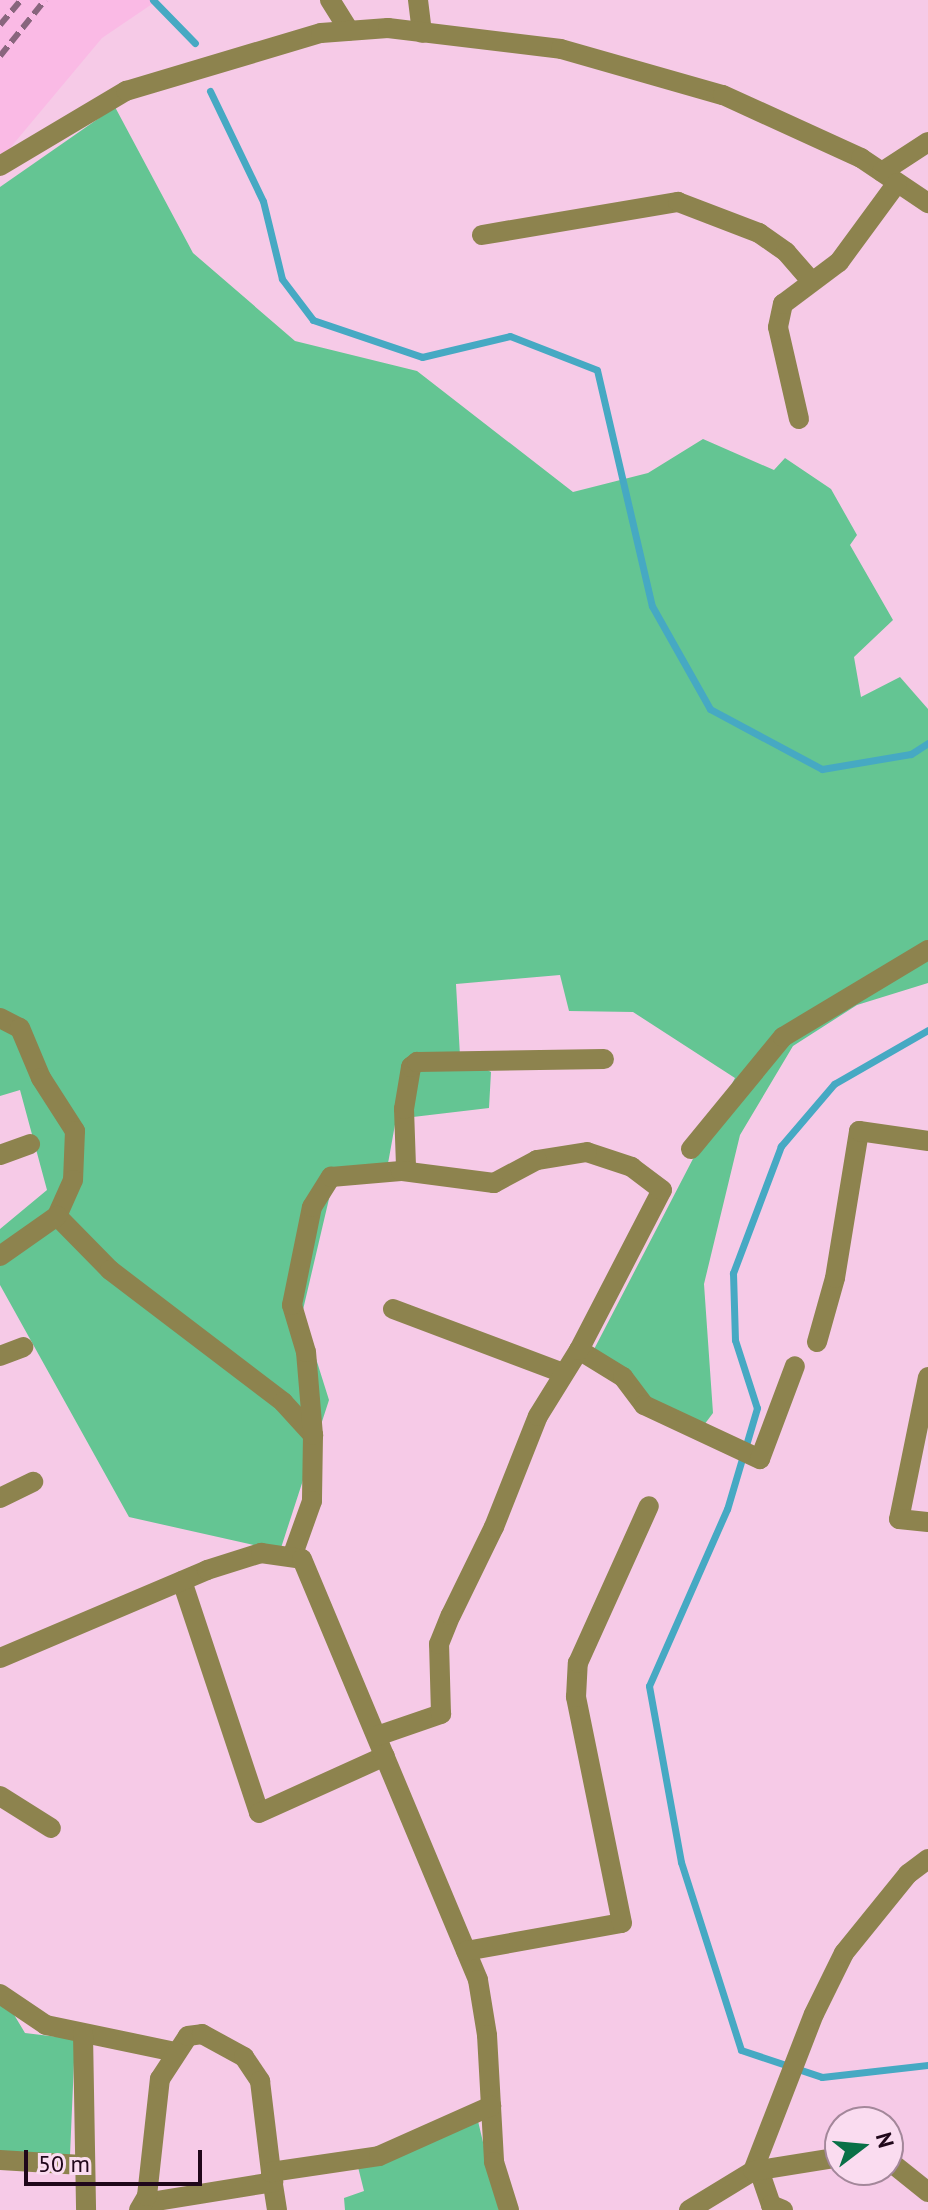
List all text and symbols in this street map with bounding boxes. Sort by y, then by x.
north arrow [824,2106,904,2186]
text: N [870,2129,901,2151]
scale bar [28,2134,206,2184]
text: 50 m [38,2148,90,2179]

